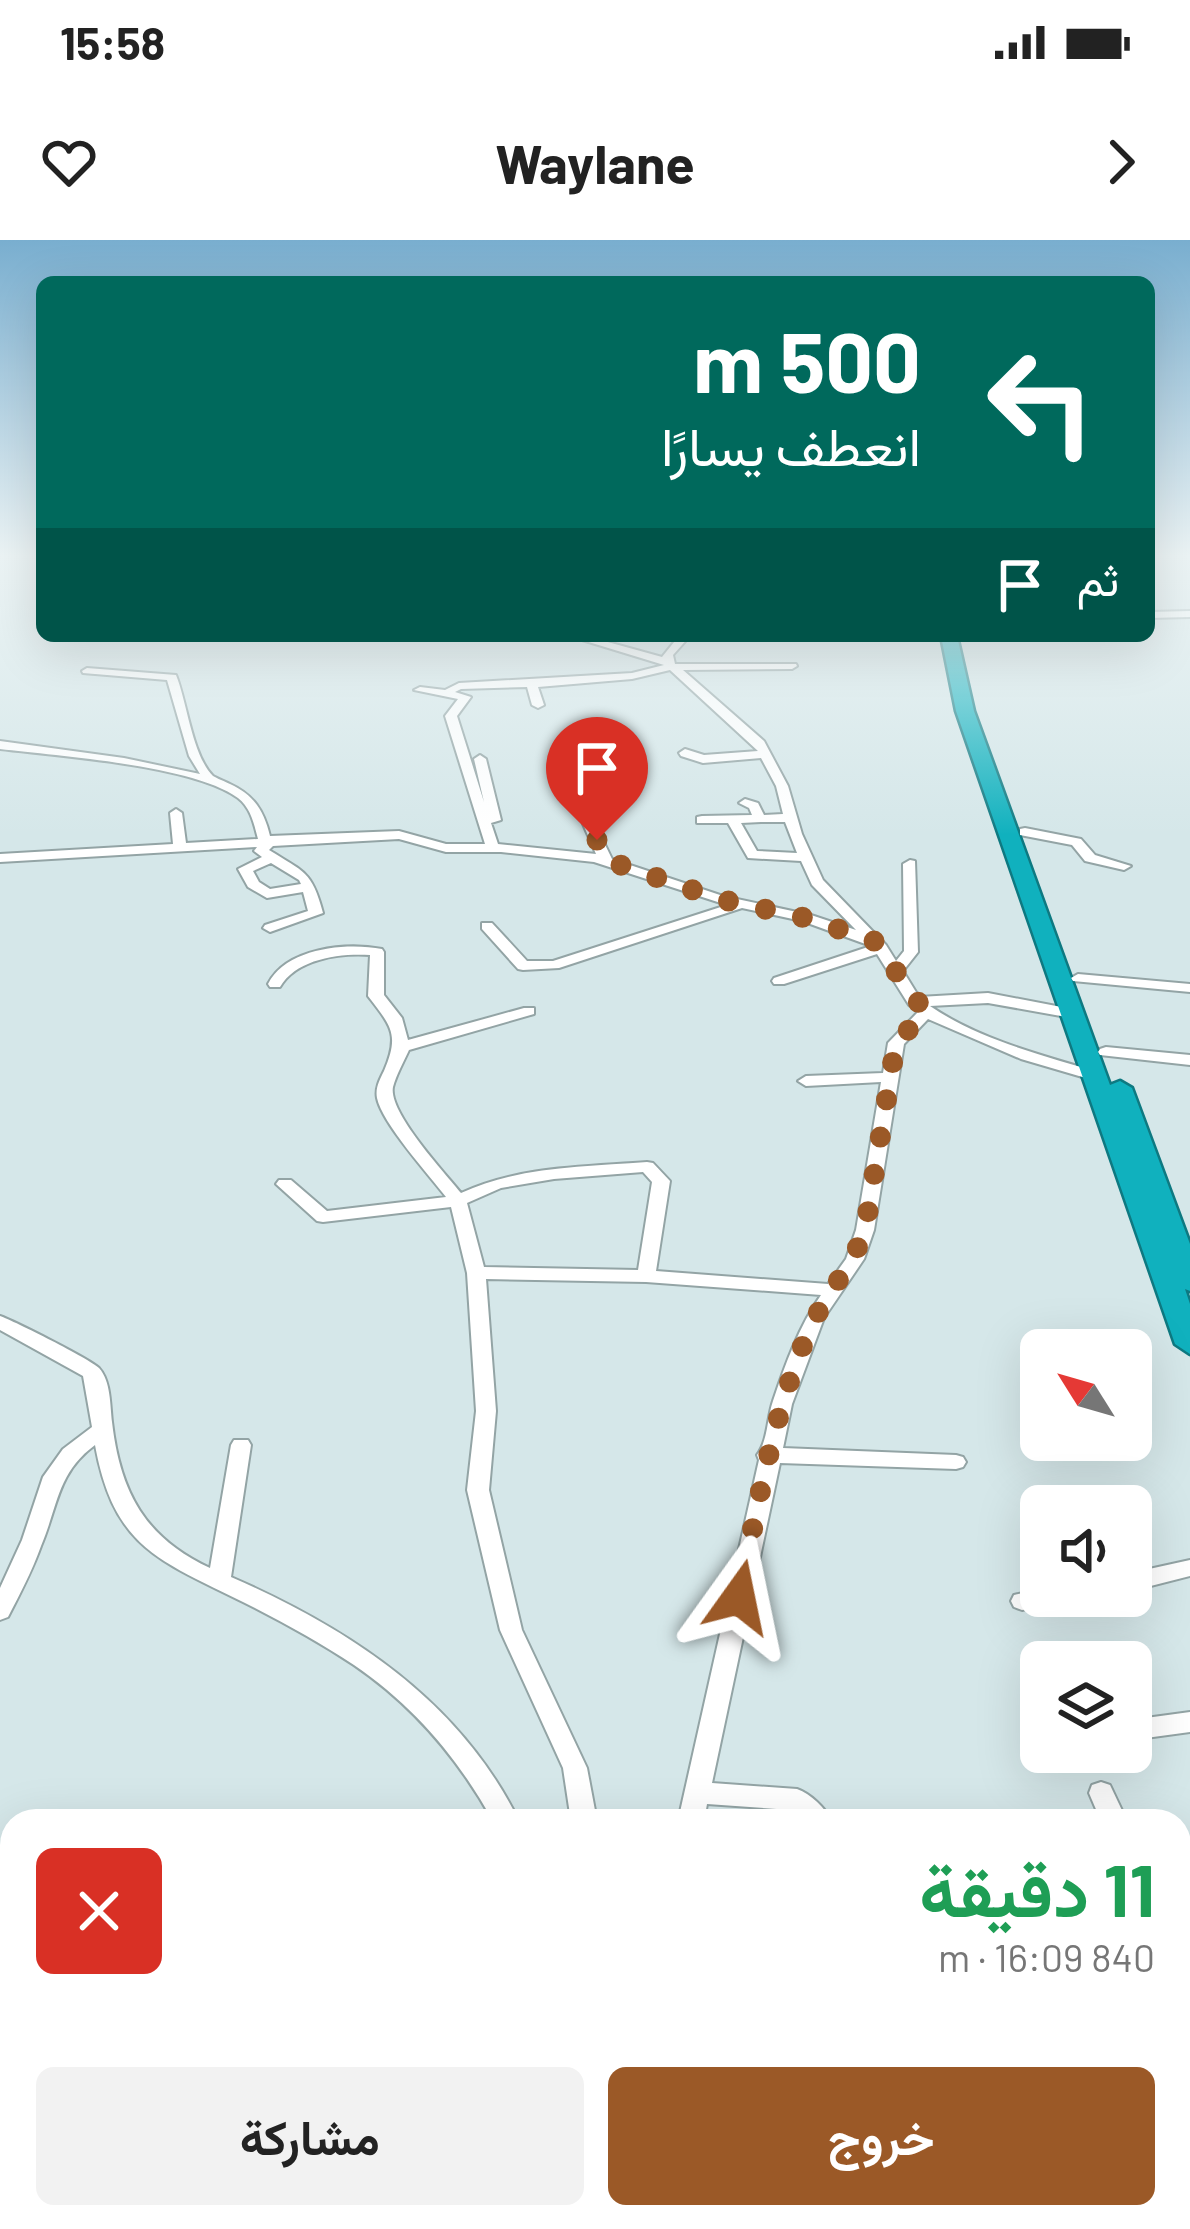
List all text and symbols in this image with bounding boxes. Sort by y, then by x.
text: 15:58 [60,15,165,69]
icon: heart [36,129,102,195]
icon: forward [1088,129,1154,195]
text: Waylane [495,130,695,195]
text: 500 m [693,309,921,410]
icon: left [963,324,1119,480]
text: انعطف يسارًا [661,412,921,477]
text: ثم [1077,551,1119,605]
icon: arrive [987,552,1053,618]
pin [546,717,648,840]
icon: arrive [564,735,630,801]
north arrow [1020,1329,1152,1461]
map controls [1020,1329,1152,1773]
button: sound [1020,1485,1152,1617]
position arrow [676,1534,802,1660]
button: layers [1020,1641,1152,1773]
text: 11 دقيقة [919,1845,1155,1931]
button: close [36,1848,162,1974]
text: 840 m · 16:09 [938,1933,1155,1980]
button: مشاركة [36,2067,584,2205]
button: خروج [608,2067,1155,2205]

